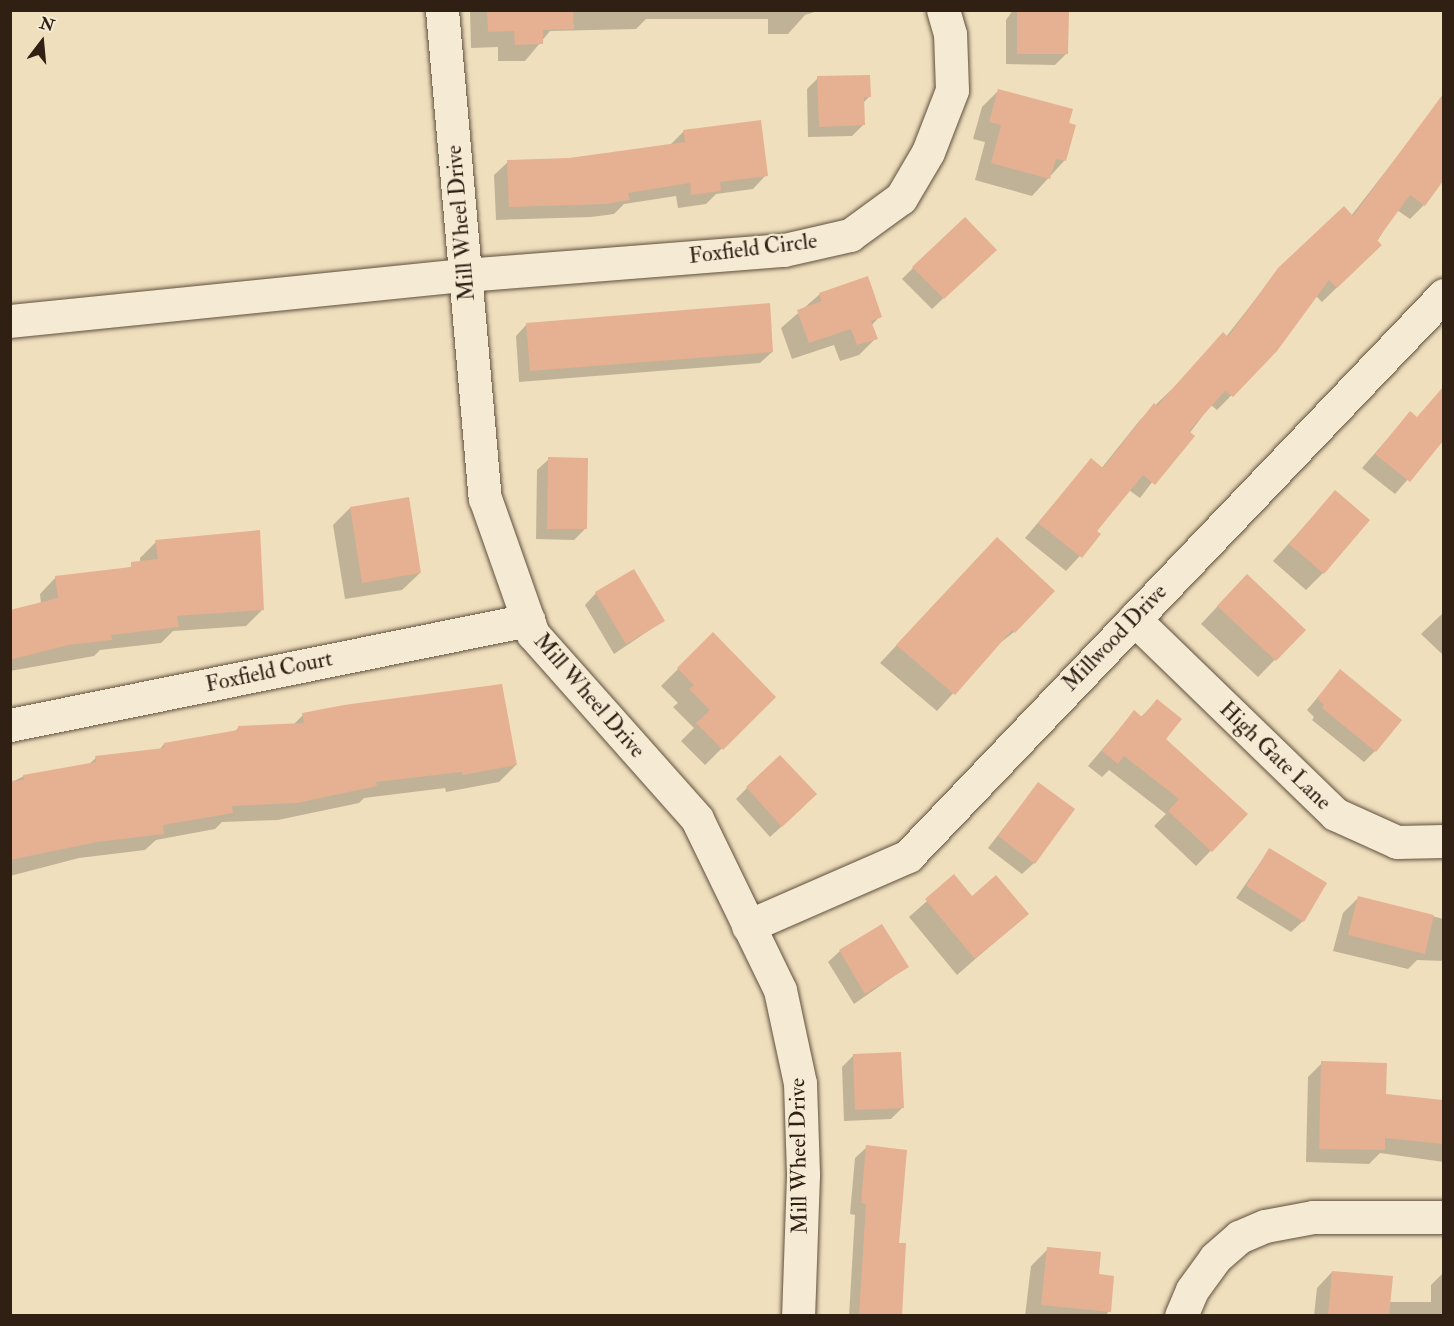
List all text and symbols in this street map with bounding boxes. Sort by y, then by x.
north arrow [12,12,72,72]
text: N [37,13,57,36]
street label: Mill Wheel Drive [441,144,481,302]
street label: Foxfield Circle [687,228,819,270]
street label: Millwood Drive [1057,579,1173,697]
street label: Mill Wheel Drive [528,628,650,764]
street label: Foxfield Court [203,646,335,698]
street label: High Gate Lane [1214,696,1336,816]
street label: Mill Wheel Drive [784,1078,814,1234]

